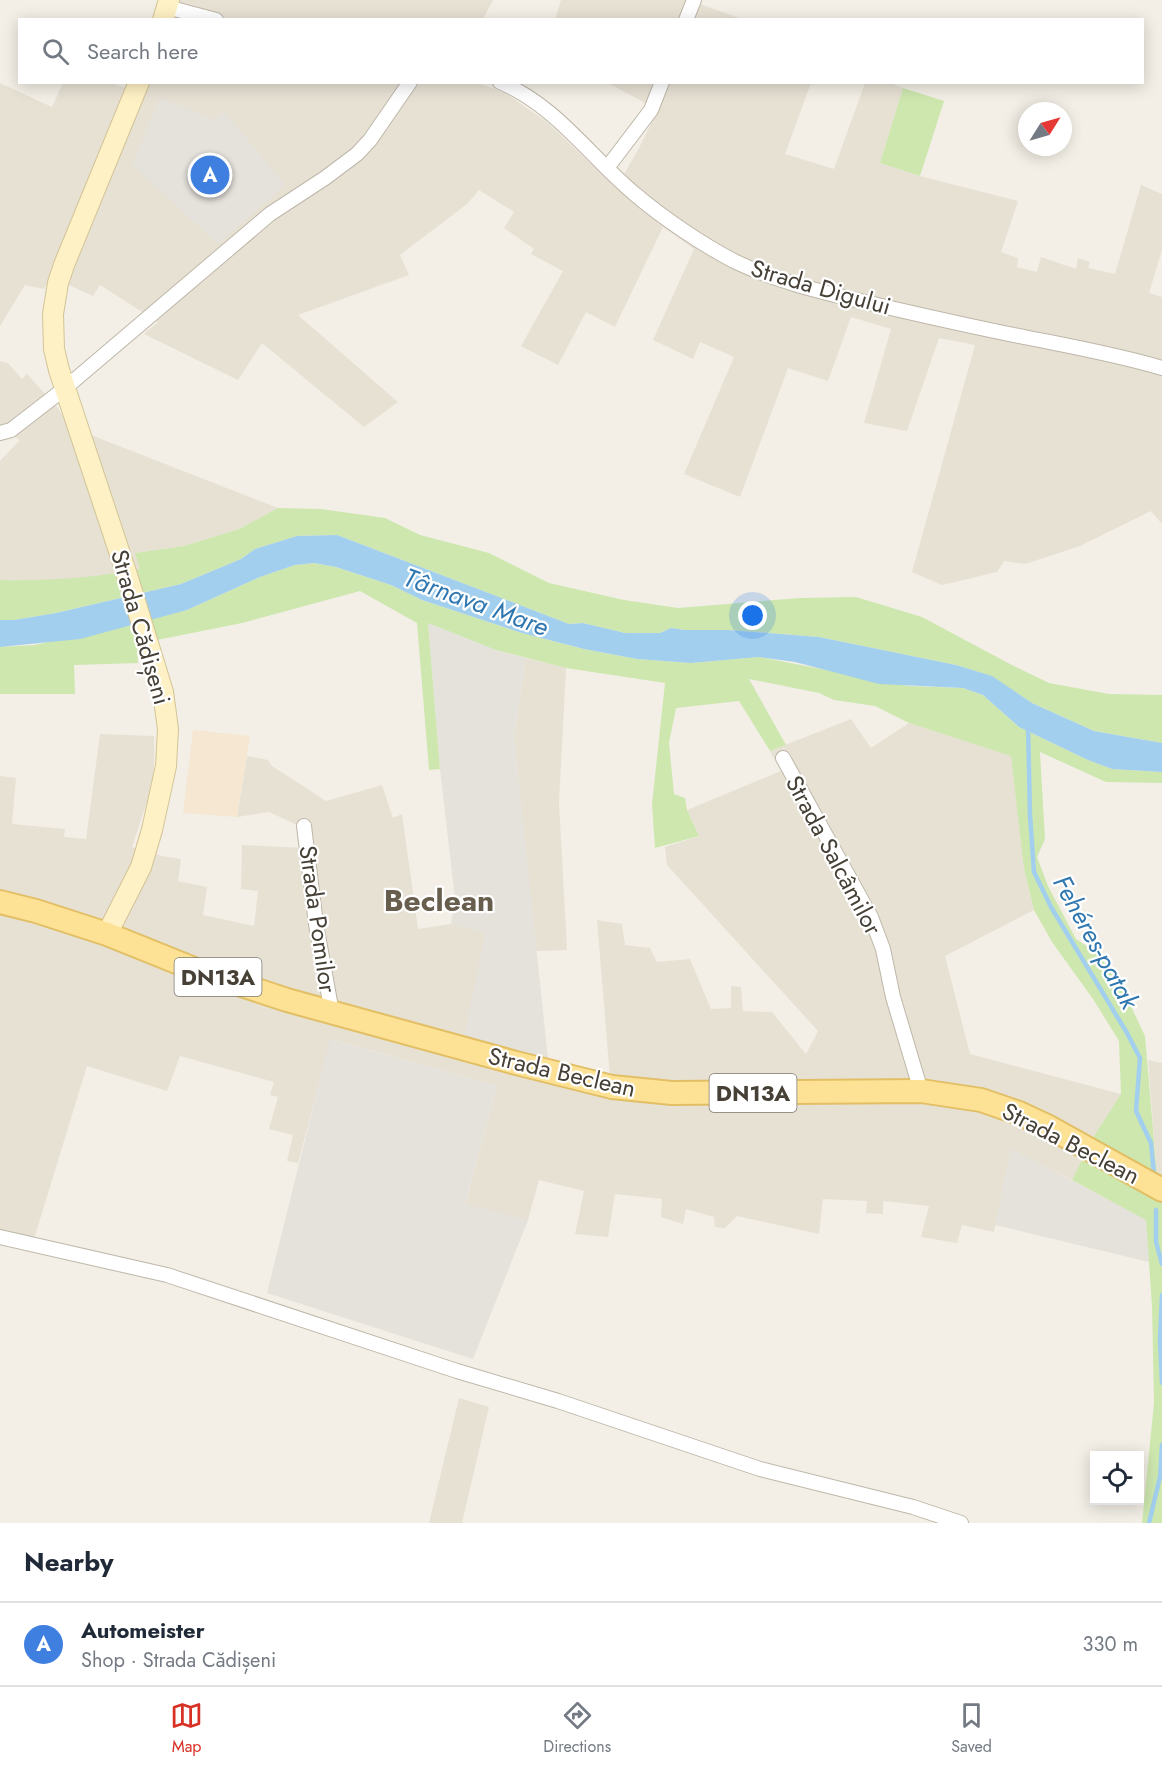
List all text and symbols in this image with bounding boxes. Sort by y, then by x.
search box [18,18,1144,84]
icon: search [39,35,72,68]
text: Search here [87,35,198,67]
north arrow [1018,102,1072,156]
pin: A [190,152,230,198]
street label: Strada Digului [747,250,895,324]
street label: Strada Cădișeni [102,545,180,709]
water label: Târnava Mare [398,558,554,646]
your location [738,601,767,630]
street label: Strada Salcâmilor [777,769,891,942]
street label: Strada Pomilor [290,843,346,996]
water label: Fehéres-patak [1043,868,1149,1018]
district label: Beclean [384,879,494,922]
road number: DN13A [174,958,262,996]
street label: Strada Beclean [485,1038,639,1106]
road number: DN13A [710,1074,796,1112]
street label: Strada Beclean [996,1093,1146,1193]
map controls [1090,1451,1144,1505]
button: locate [1090,1451,1144,1505]
text: Nearby [24,1543,113,1581]
text: Automeister [81,1614,205,1646]
text: A [36,1630,51,1659]
text: 330 m [1083,1630,1138,1659]
text: Shop · Strada Cădișeni [81,1646,276,1675]
tab: Map [170,1699,203,1758]
tab: Directions [543,1699,611,1758]
tab: Saved [951,1699,992,1758]

